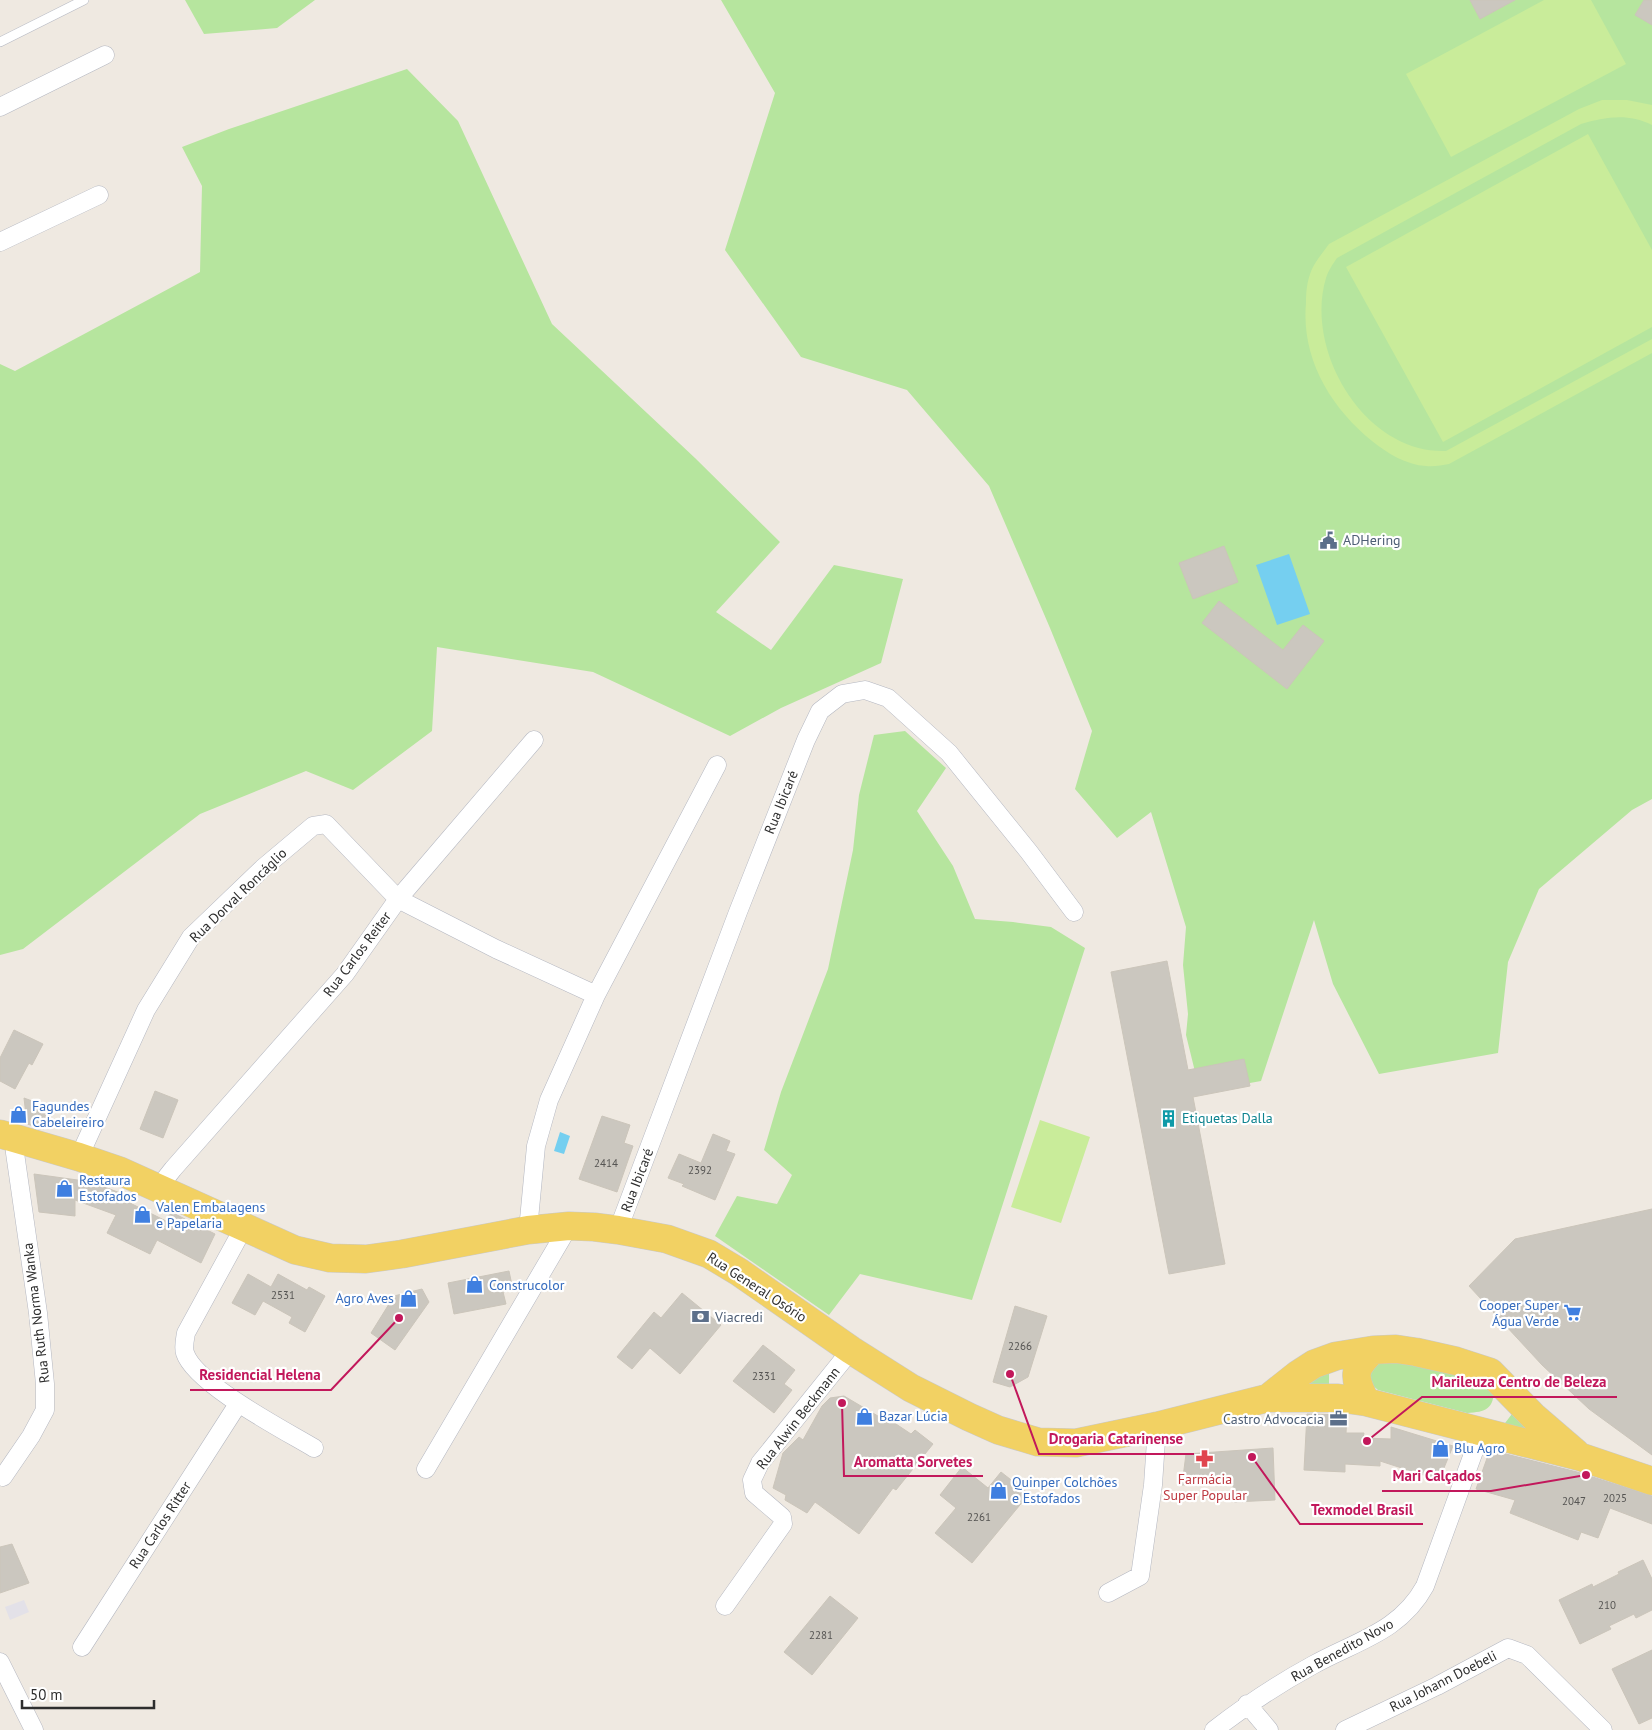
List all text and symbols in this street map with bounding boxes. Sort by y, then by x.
public building icon: ADHering [1319,530,1339,550]
place label: ADHering [1343,531,1401,549]
street label: Rua Ibicaré [760,768,802,836]
street label: Rua Dorval Roncáglio [186,844,290,946]
street label: Rua Carlos Reiter [319,908,395,1000]
place label: Fagundes Cabeleireiro [32,1097,104,1131]
shop icon: Fagundes Cabeleireiro [8,1104,28,1124]
building icon: Etiquetas Dalla [1158,1108,1178,1128]
place label: Etiquetas Dalla [1182,1109,1273,1127]
street label: Rua Ibicaré [617,1146,657,1214]
house number: 2414 [594,1156,618,1170]
house number: 2392 [688,1163,712,1177]
place label: Restaura Estofados [79,1171,137,1205]
shop icon: Restaura Estofados [55,1178,75,1198]
place label: Valen Embalagens e Papelaria [155,1198,265,1232]
shop icon: Valen Embalagens e Papelaria [132,1205,152,1225]
street label: Rua Ruth Norma Wanka [18,1242,54,1384]
street label: Rua General Osório [704,1248,810,1326]
shop icon: Construcolor [465,1275,485,1295]
place label: Construcolor [489,1276,565,1294]
house number: 2531 [271,1288,295,1302]
shop icon: Agro Aves [398,1288,418,1308]
place label: Agro Aves [336,1289,394,1307]
place label: Cooper Super Água Verde [1479,1296,1559,1330]
supermarket icon: Cooper Super Água Verde [1563,1303,1583,1323]
bank icon: Viacredi [691,1307,711,1327]
place label: Viacredi [714,1308,763,1326]
house number: 2266 [1008,1339,1032,1353]
callout: Residencial Helena [190,1360,331,1390]
street label: Rua Alwin Beckmann [752,1363,844,1473]
text: Residencial Helena [199,1365,321,1384]
callout: Marileuza Centro de Beleza [1422,1367,1617,1397]
house number: 2331 [752,1369,776,1383]
text: Marileuza Centro de Beleza [1432,1372,1607,1391]
shop icon: Bazar Lúcia [855,1406,875,1426]
place label: Bazar Lúcia [879,1407,948,1425]
office icon: Castro Advocacia [1328,1409,1348,1429]
place label: Castro Advocacia [1223,1410,1324,1428]
callout: Drogaria Catarinense [1039,1424,1194,1454]
text: Drogaria Catarinense [1049,1429,1184,1448]
shop icon: Blu Agro [1430,1438,1450,1458]
place label: Blu Agro [1454,1439,1505,1457]
callout: Aromatta Sorvetes [844,1446,983,1476]
pharmacy icon: Farmácia Super Popular [1195,1449,1215,1469]
text: Aromatta Sorvetes [854,1452,972,1471]
callout: Mari Calçados [1382,1461,1491,1491]
text: Mari Calçados [1393,1466,1481,1485]
place label: Farmácia Super Popular [1163,1470,1247,1504]
place label: Quinper Colchões e Estofados [1012,1473,1117,1507]
street label: Rua Carlos Ritter [125,1478,195,1572]
shop icon: Quinper Colchões e Estofados [988,1480,1008,1500]
house number: 2025 [1603,1491,1627,1505]
callout: Texmodel Brasil [1300,1494,1423,1524]
house number: 2047 [1562,1494,1586,1508]
text: Texmodel Brasil [1311,1500,1414,1519]
house number: 2261 [967,1510,991,1524]
house number: 210 [1598,1598,1616,1612]
street label: Rua Benedito Novo [1288,1614,1396,1686]
house number: 2281 [809,1628,833,1642]
street label: Rua Johann Doebeli [1386,1646,1500,1716]
scale bar [22,1678,155,1710]
text: 50 m [30,1685,63,1704]

